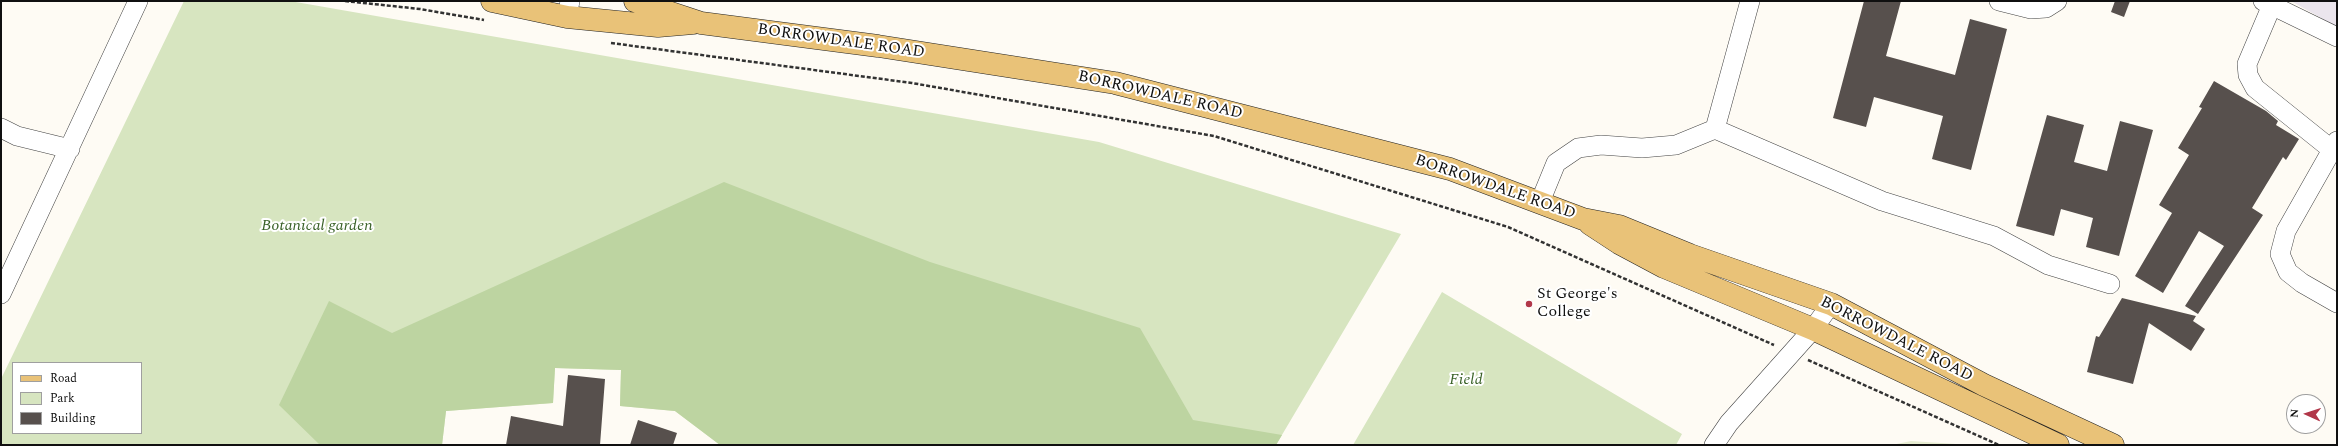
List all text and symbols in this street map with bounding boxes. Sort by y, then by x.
street label: BORROWDALE ROAD [756,21,926,63]
street label: BORROWDALE ROAD [1076,68,1244,124]
street label: BORROWDALE ROAD [1412,151,1578,225]
park label: Botanical garden [261,217,373,237]
place label: St George's College [1537,285,1618,323]
street label: BORROWDALE ROAD [1817,293,1975,387]
marker: St George's College [1524,299,1534,309]
legend [12,362,142,434]
text: Road [50,369,77,388]
park label: Field [1449,371,1483,391]
text: Park [50,389,75,408]
north arrow [2286,394,2326,434]
text: N [2286,408,2303,418]
text: Building [50,409,96,428]

